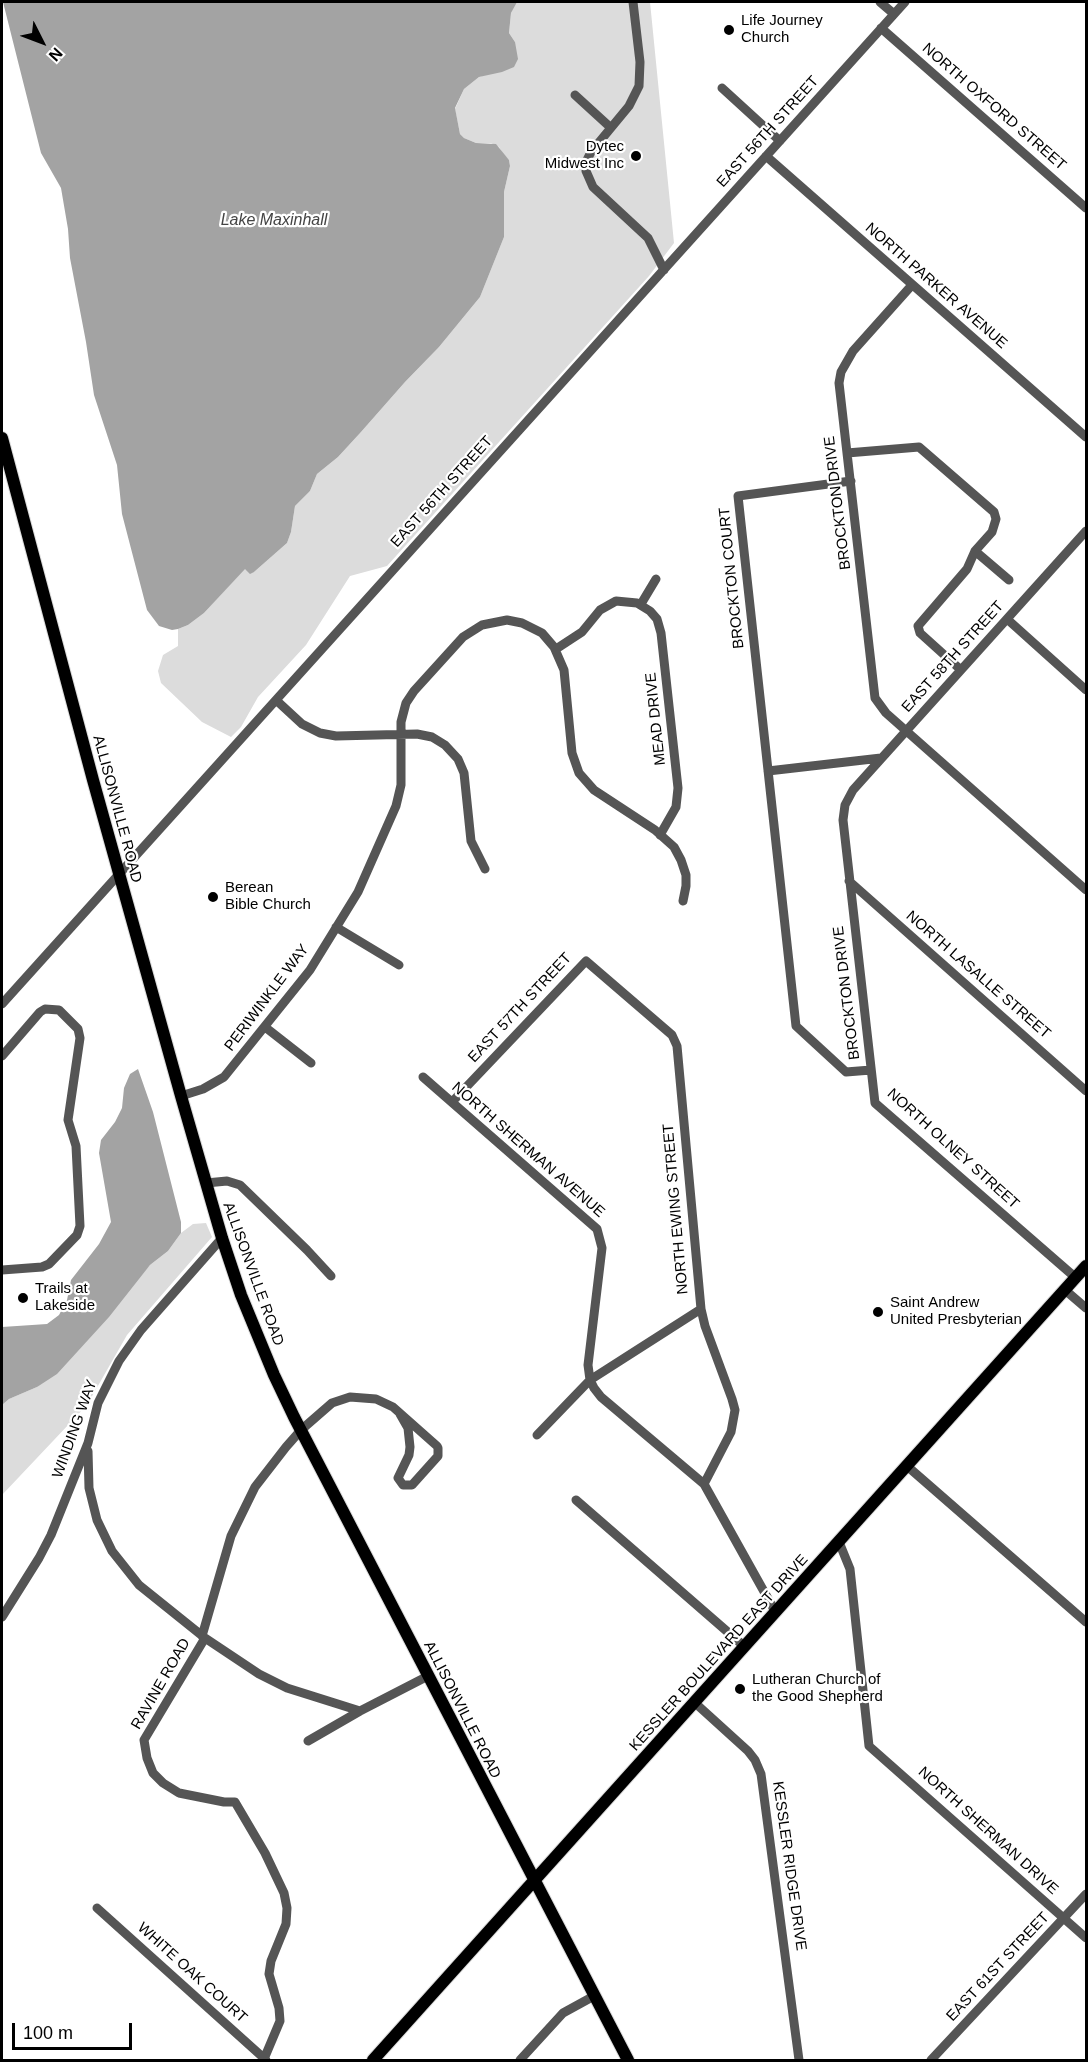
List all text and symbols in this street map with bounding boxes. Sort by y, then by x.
north arrow [12,12,72,72]
place label: Life Journey Church [741,12,823,47]
marker: Life Journey Church [722,23,736,37]
street label: NORTH OXFORD STREET [918,40,1070,174]
text: N [46,44,66,64]
street label: EAST 56TH STREET [713,73,823,191]
place label: Dytec Midwest Inc [545,138,624,173]
marker: Dytec Midwest Inc [629,149,643,163]
water label: Lake Maxinhall [221,211,327,231]
street label: NORTH PARKER AVENUE [861,219,1011,353]
street label: EAST 56TH STREET [387,433,497,551]
street label: BROCKTON DRIVE [821,435,855,571]
street label: BROCKTON COURT [716,506,748,650]
street label: EAST 58TH STREET [898,598,1008,716]
street label: MEAD DRIVE [642,672,670,766]
street label: ALLISONVILLE ROAD [89,733,145,885]
place label: Berean Bible Church [225,879,311,914]
marker: Berean Bible Church [206,890,220,904]
street label: NORTH LASALLE STREET [902,907,1054,1043]
street label: BROCKTON DRIVE [830,925,864,1061]
street label: PERIWINKLE WAY [221,941,313,1055]
street label: EAST 57TH STREET [465,949,575,1067]
street label: NORTH SHERMAN AVENUE [448,1079,608,1221]
street label: NORTH OLNEY STREET [883,1085,1023,1213]
street label: NORTH EWING STREET [660,1123,692,1295]
street label: ALLISONVILLE ROAD [219,1200,287,1348]
place label: Trails at Lakeside [35,1280,95,1315]
marker: Trails at Lakeside [16,1291,30,1305]
place label: Saint Andrew United Presbyterian [890,1294,1022,1329]
marker: Saint Andrew United Presbyterian [871,1305,885,1319]
street label: WINDING WAY [49,1377,101,1481]
street label: KESSLER BOULEVARD EAST DRIVE [626,1551,812,1755]
street label: RAVINE ROAD [128,1635,194,1733]
street label: ALLISONVILLE ROAD [420,1638,504,1782]
place label: Lutheran Church of the Good Shepherd [752,1671,883,1706]
marker: Lutheran Church of the Good Shepherd [733,1682,747,1696]
street label: NORTH SHERMAN DRIVE [914,1763,1062,1899]
street label: KESSLER RIDGE DRIVE [768,1780,810,1952]
street label: EAST 61ST STREET [943,1909,1053,2025]
street label: WHITE OAK COURT [133,1919,251,2027]
scale bar [15,2011,135,2049]
text: 100 m [23,2023,73,2043]

